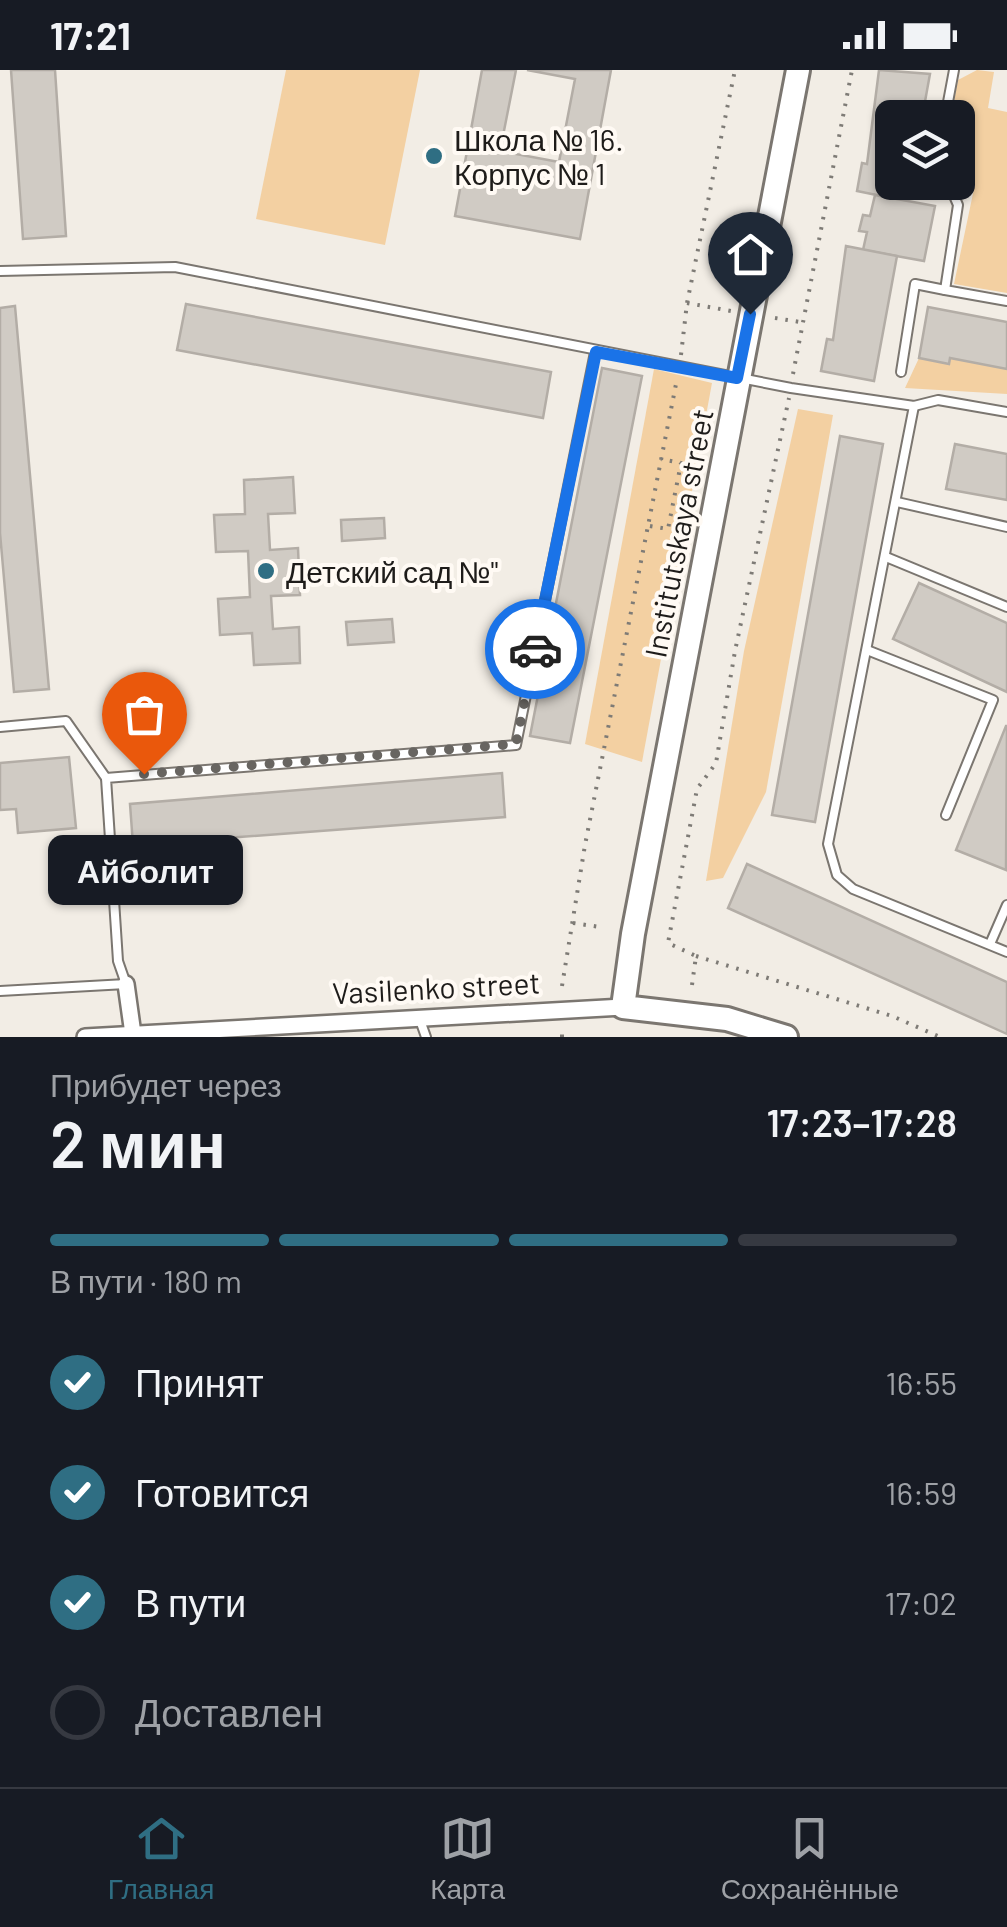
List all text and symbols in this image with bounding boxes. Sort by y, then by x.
text: 17:21 [50,12,131,58]
map controls [875,100,975,200]
button: layers [875,100,975,200]
place label: Школа № 16. Корпус № 1 [454,121,624,191]
marker: Школа № 16. Корпус № 1 [423,145,445,167]
pin [708,212,793,315]
icon: home [723,227,778,282]
street label: Institutskaya street [636,405,720,661]
place label: Детский сад №" [286,553,498,589]
marker: Детский сад №" [255,560,277,582]
courier [485,599,585,699]
icon: car [508,622,563,677]
pin [102,672,187,775]
icon: bag [117,687,172,742]
callout: Айболит [46,834,242,904]
text: Айболит [77,851,214,889]
street label: Vasilenko street [331,964,541,1010]
text: Прибудет через [50,1065,282,1103]
text: 17:23–17:28 [766,1099,957,1145]
text: 2 мин [50,1103,226,1181]
text: В пути · 180 m [50,1261,242,1299]
icon: check [50,1355,105,1410]
text: Принят [135,1359,264,1405]
text: 16:55 [886,1363,957,1401]
icon: check [50,1465,105,1520]
text: Готовится [135,1469,309,1515]
text: 16:59 [885,1473,957,1511]
icon: check [50,1575,105,1630]
text: В пути [135,1579,246,1625]
text: 17:02 [885,1583,957,1621]
text: Доставлен [135,1689,323,1735]
tab: Главная [108,1811,214,1906]
tab: Карта [430,1811,505,1906]
tab: Сохранённые [721,1811,899,1906]

